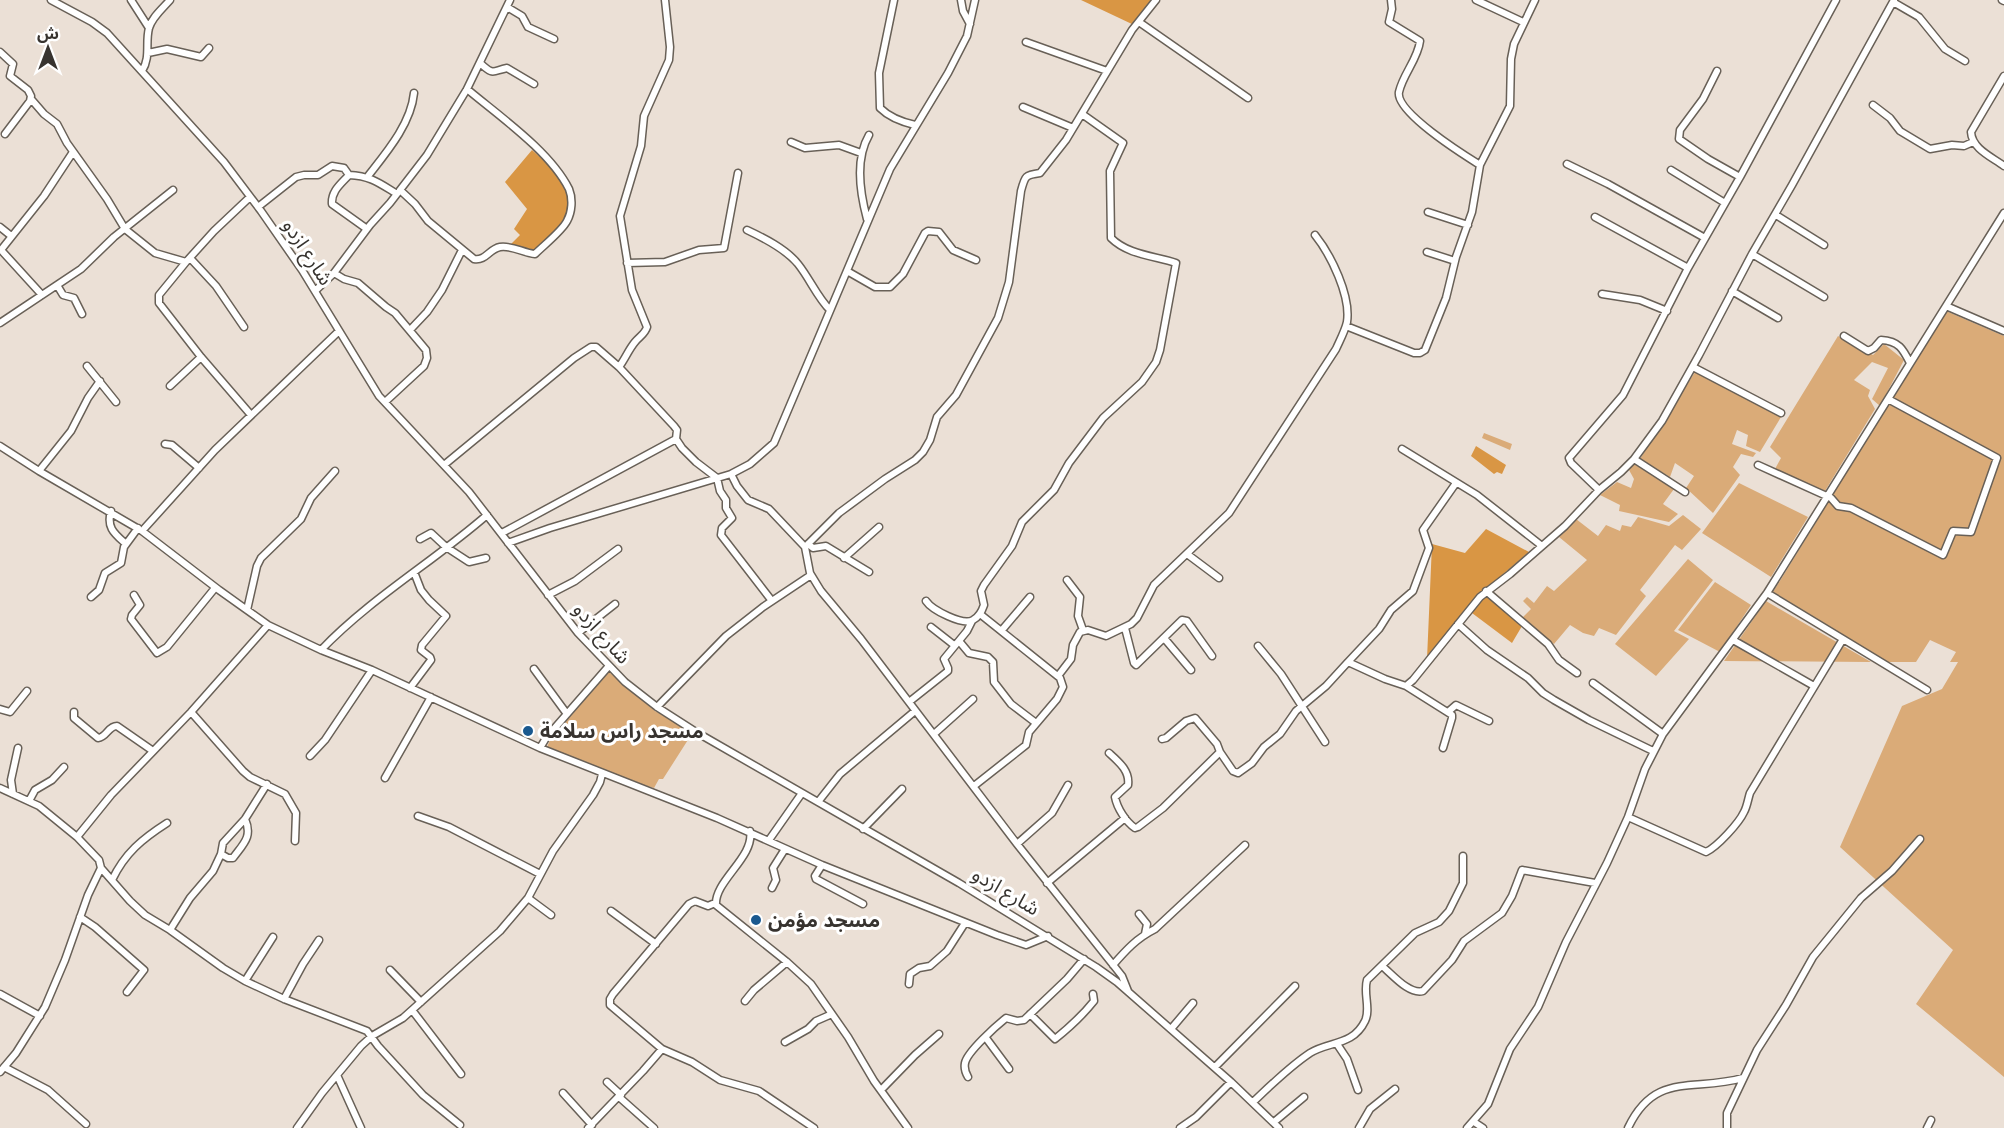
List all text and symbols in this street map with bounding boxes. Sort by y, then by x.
north arrow [18,18,78,78]
text: ش [37,24,59,43]
street label: شارع ازدو [275,214,338,291]
street label: شارع ازدو [566,597,636,671]
place label: مسجد راس سلامة [540,719,704,743]
marker: مسجد راس سلامة [521,724,535,738]
street label: شارع ازدو [966,862,1044,923]
place label: مسجد مؤمن [768,908,880,932]
marker: مسجد مؤمن [749,913,763,927]

